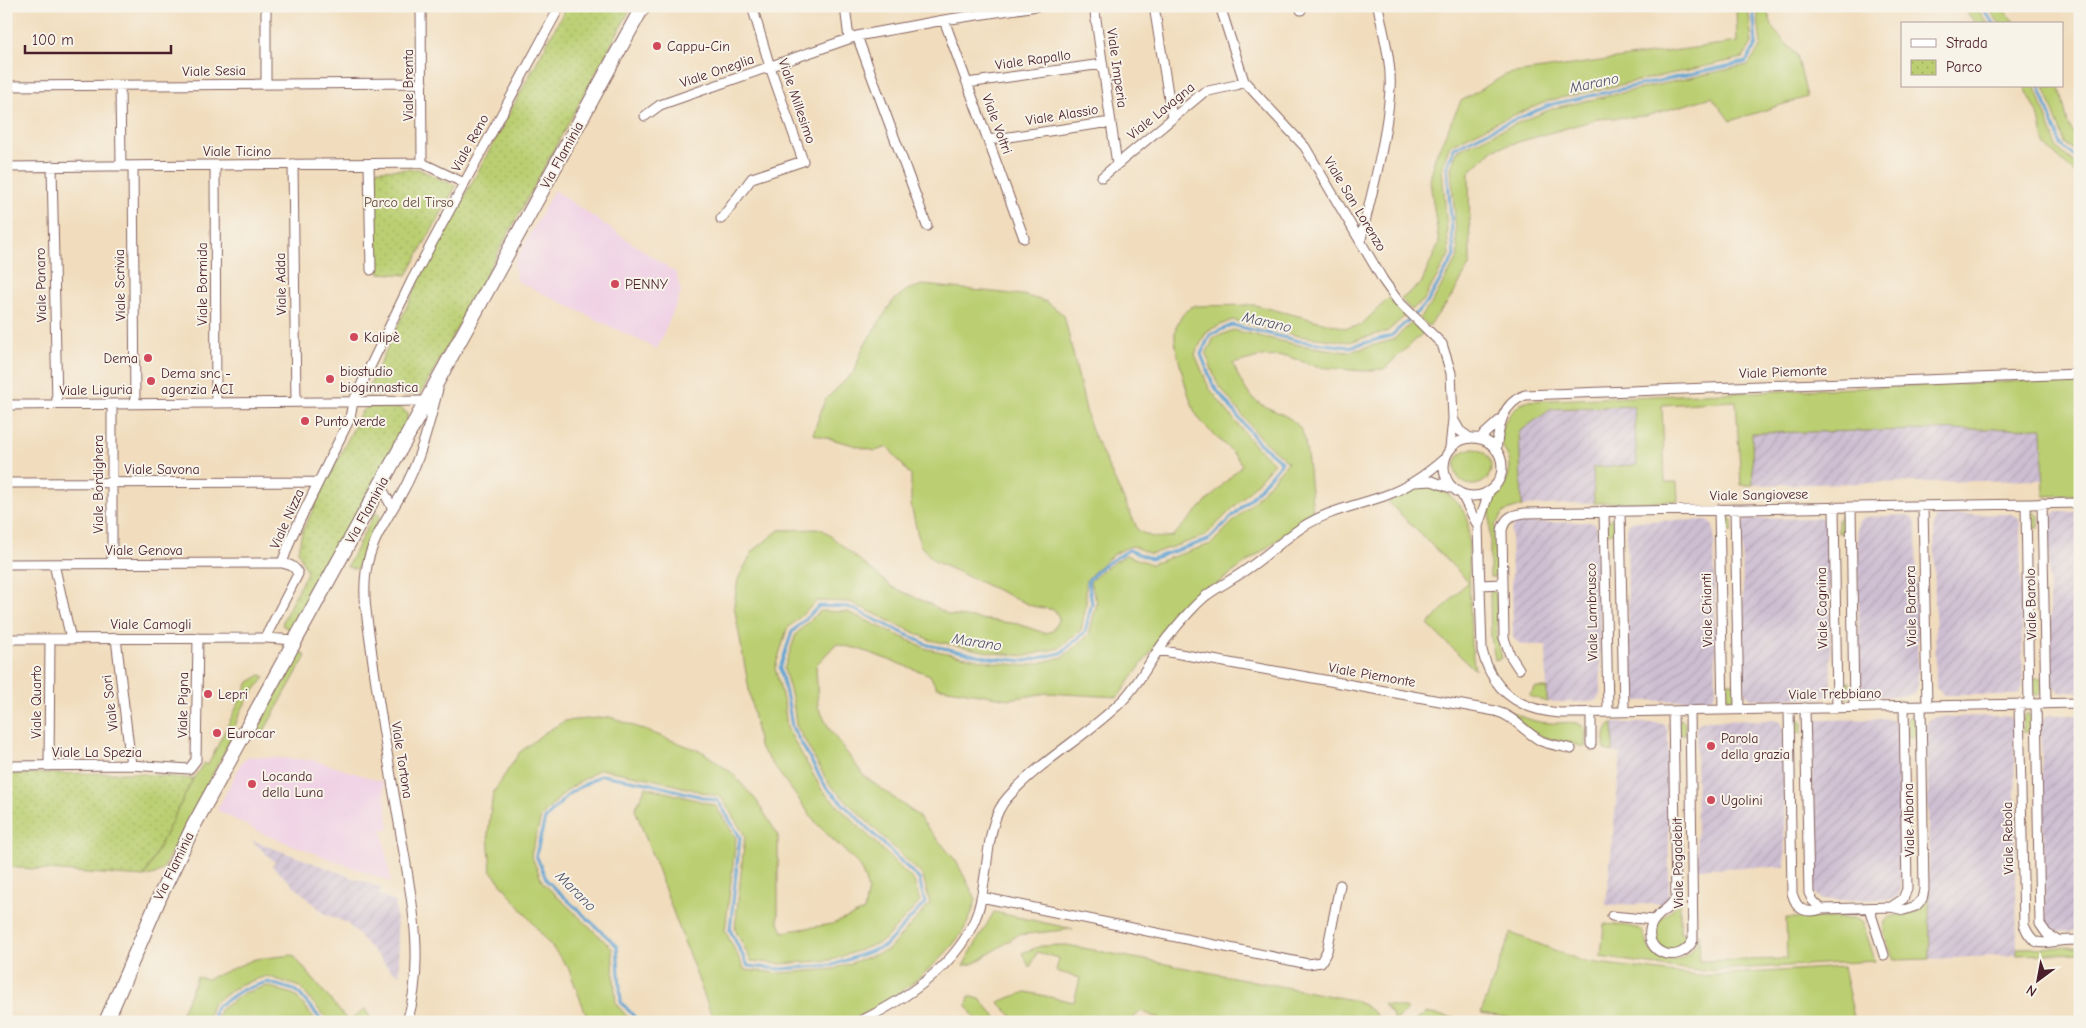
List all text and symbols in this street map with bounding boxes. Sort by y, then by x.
scale bar [25,22,171,54]
legend [1901,22,2064,88]
street label: Viale Imperia [1103,27,1131,109]
text: 100 m [32,31,74,49]
text: Strada [1946,34,1988,52]
place label: Cappu-Cin [667,38,730,55]
marker: Cappu-Cin [651,40,663,52]
street label: Viale Rapallo [994,46,1072,74]
street label: Viale Brenta [400,49,417,121]
street label: Viale Oneglia [678,50,756,92]
street label: Viale Millesimo [775,56,819,146]
text: Parco [1946,58,1982,76]
street label: Viale Sesia [182,62,246,80]
water label: Marano [1567,69,1620,97]
street label: Viale Lavagna [1124,79,1198,143]
street label: Viale Voltri [978,92,1016,156]
street label: Viale Alassio [1024,101,1100,129]
street label: Viale Reno [447,111,493,175]
street label: Via Flaminia [537,119,587,191]
street label: Viale Ticino [203,143,271,160]
street label: Viale San Lorenzo [1320,154,1390,254]
park label: Parco del Tirso [364,194,454,211]
street label: Viale Bormida [194,242,211,326]
street label: Viale Panaro [32,247,50,323]
street label: Viale Scrivia [111,249,129,321]
street label: Viale Adda [272,252,290,316]
place label: PENNY [625,276,669,293]
marker: PENNY [609,278,621,290]
water label: Marano [1240,307,1293,336]
place label: Kalipè [364,329,400,346]
marker: Kalipè [348,331,360,343]
place label: Dema [103,350,138,367]
marker: Dema [142,352,154,364]
street label: Viale Piemonte [1739,362,1827,382]
place label: biostudio bioginnastica [340,363,418,396]
place label: Dema snc - agenzia ACI [161,365,234,398]
marker: biostudio bioginnastica [324,373,336,385]
marker: Dema snc - agenzia ACI [145,375,157,387]
street label: Viale Liguria [59,381,133,399]
place label: Punto verde [315,413,386,430]
marker: Punto verde [299,415,311,427]
street label: Viale Bordighera [90,435,107,533]
street label: Viale Savona [124,461,200,478]
street label: Via Flaminia [342,474,392,546]
street label: Viale Nizza [266,486,308,552]
street label: Viale Sangiovese [1710,486,1808,504]
street label: Viale Genova [105,542,183,559]
street label: Viale Lambrusco [1583,563,1601,661]
street label: Viale Barbera [1902,565,1920,647]
street label: Viale Cagnina [1813,567,1831,649]
street label: Viale Barolo [2022,568,2040,640]
street label: Viale Chianti [1698,573,1716,647]
street label: Viale Camogli [110,616,192,633]
water label: Marano [950,629,1003,655]
street label: Viale Piemonte [1327,659,1417,691]
street label: Viale Quarto [28,665,45,739]
street label: Viale Pigna [174,672,192,738]
street label: Viale Sori [98,674,122,732]
street label: Viale Trebbiano [1788,685,1882,703]
place label: Lepri [218,686,248,703]
marker: Lepri [202,688,214,700]
street label: Viale Tortona [388,720,416,800]
place label: Eurocar [227,725,275,742]
marker: Eurocar [211,727,223,739]
place label: Parola della grazia [1721,730,1790,763]
marker: Parola della grazia [1705,740,1717,752]
street label: Viale La Spezia [52,744,142,761]
place label: Locanda della Luna [262,768,323,801]
marker: Locanda della Luna [246,778,258,790]
street label: Viale Albana [1900,783,1918,857]
place label: Ugolini [1721,792,1763,809]
marker: Ugolini [1705,794,1717,806]
street label: Viale Rebola [1999,801,2017,875]
street label: Viale Pagadebit [1669,816,1687,909]
street label: Via Flaminia [150,829,198,903]
water label: Marano [551,866,600,915]
north arrow [2014,956,2064,1006]
text: N [2023,981,2040,1000]

